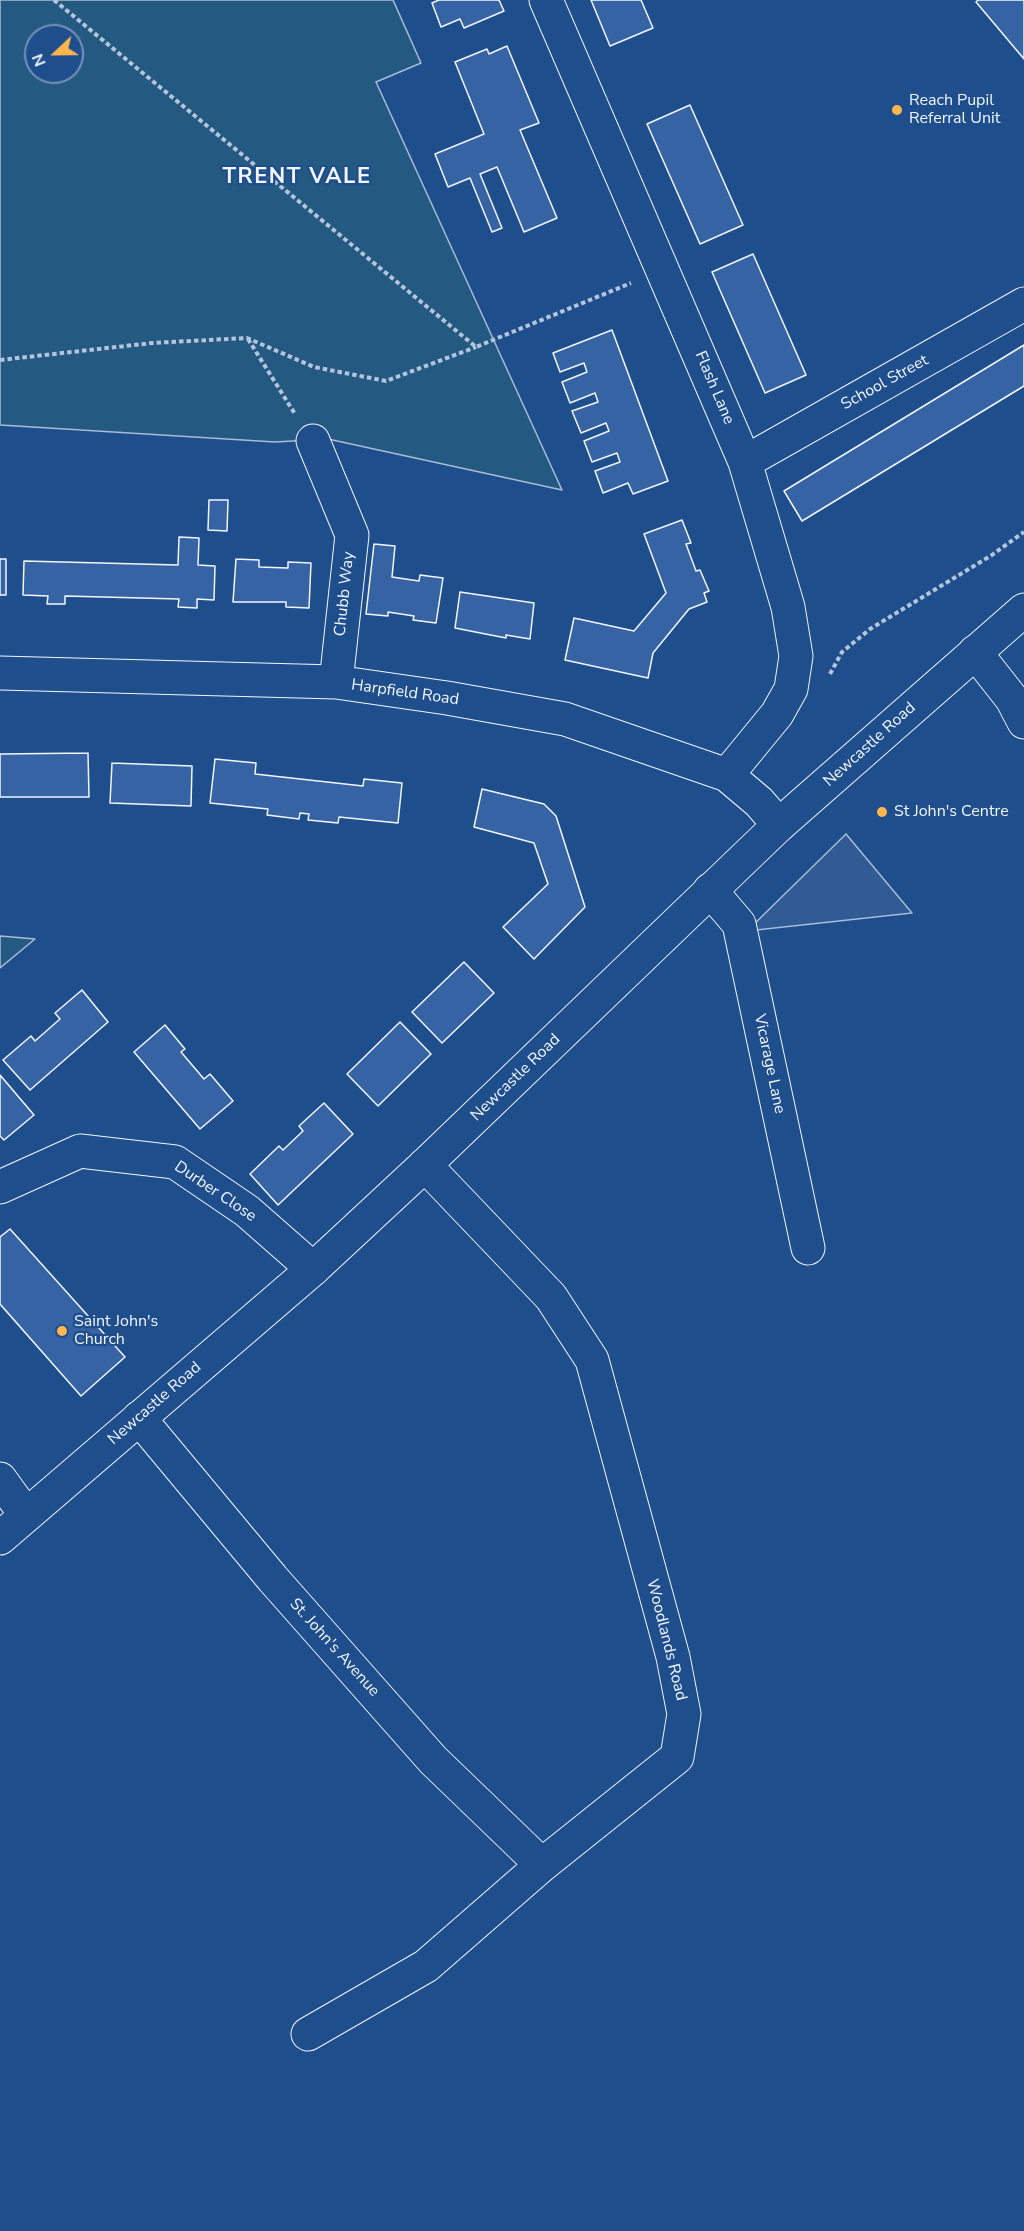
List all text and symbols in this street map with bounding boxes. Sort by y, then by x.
north arrow [24,24,84,84]
text: N [27,50,52,70]
place label: Reach Pupil Referral Unit [909,91,1000,129]
marker: Reach Pupil Referral Unit [890,103,904,117]
district label: TRENT VALE [222,165,372,191]
street label: Flash Lane [690,349,738,427]
street label: School Street [838,351,932,415]
street label: Chubb Way [331,551,359,637]
street label: Harpfield Road [350,676,460,710]
street label: Newcastle Road [820,699,920,791]
place label: St John's Centre [894,802,1009,822]
marker: St John's Centre [875,805,889,819]
street label: Vicarage Lane [749,1012,789,1116]
street label: Newcastle Road [467,1030,565,1126]
street label: Durber Close [170,1158,260,1226]
place label: Saint John's Church [74,1312,158,1350]
marker: Saint John's Church [55,1324,69,1338]
street label: Newcastle Road [105,1358,205,1450]
street label: Woodlands Road [642,1577,690,1703]
street label: St. John's Avenue [285,1595,383,1701]

